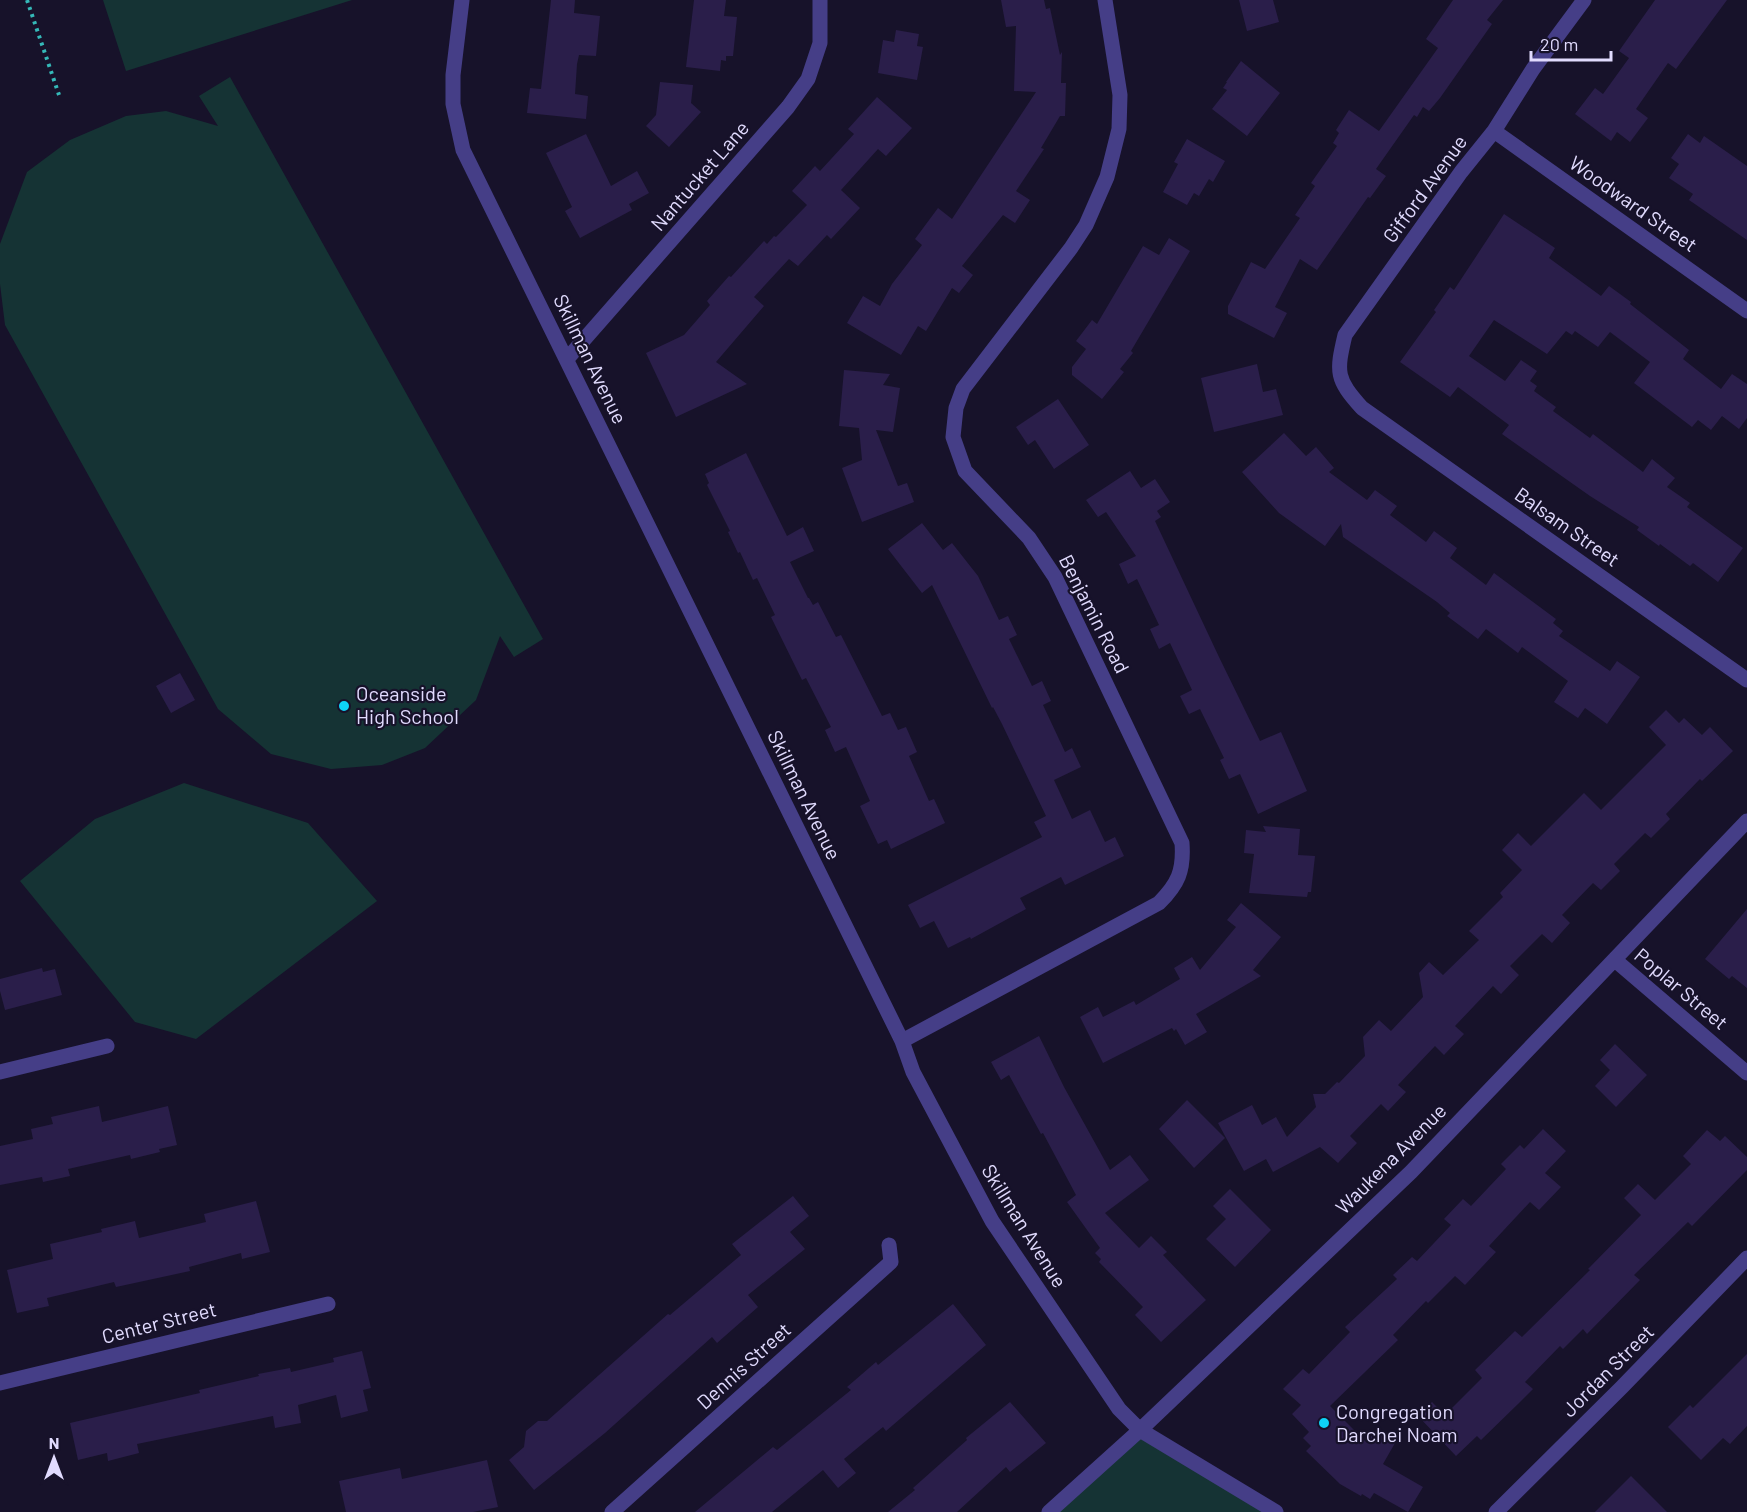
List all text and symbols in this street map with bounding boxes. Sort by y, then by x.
scale bar [1531,24,1610,62]
text: 20 m [1540,33,1578,55]
street label: Nantucket Lane [645,116,753,235]
street label: Gifford Avenue [1377,130,1471,247]
street label: Woodward Street [1565,150,1702,256]
street label: Skillman Avenue [549,290,633,427]
street label: Balsam Street [1511,481,1625,571]
street label: Benjamin Road [1055,550,1135,677]
place label: Oceanside High School [356,681,459,728]
marker: Oceanside High School [337,699,351,713]
street label: Skillman Avenue [763,726,847,863]
street label: Poplar Street [1630,942,1733,1034]
street label: Waukena Avenue [1330,1098,1451,1219]
street label: Skillman Avenue [977,1159,1072,1292]
street label: Center Street [99,1296,218,1348]
street label: Dennis Street [691,1317,795,1414]
street label: Jordan Street [1556,1319,1658,1421]
place label: Congregation Darchei Noam [1336,1399,1458,1446]
marker: Congregation Darchei Noam [1317,1416,1331,1430]
north arrow [24,1428,84,1488]
text: N [49,1433,59,1452]

